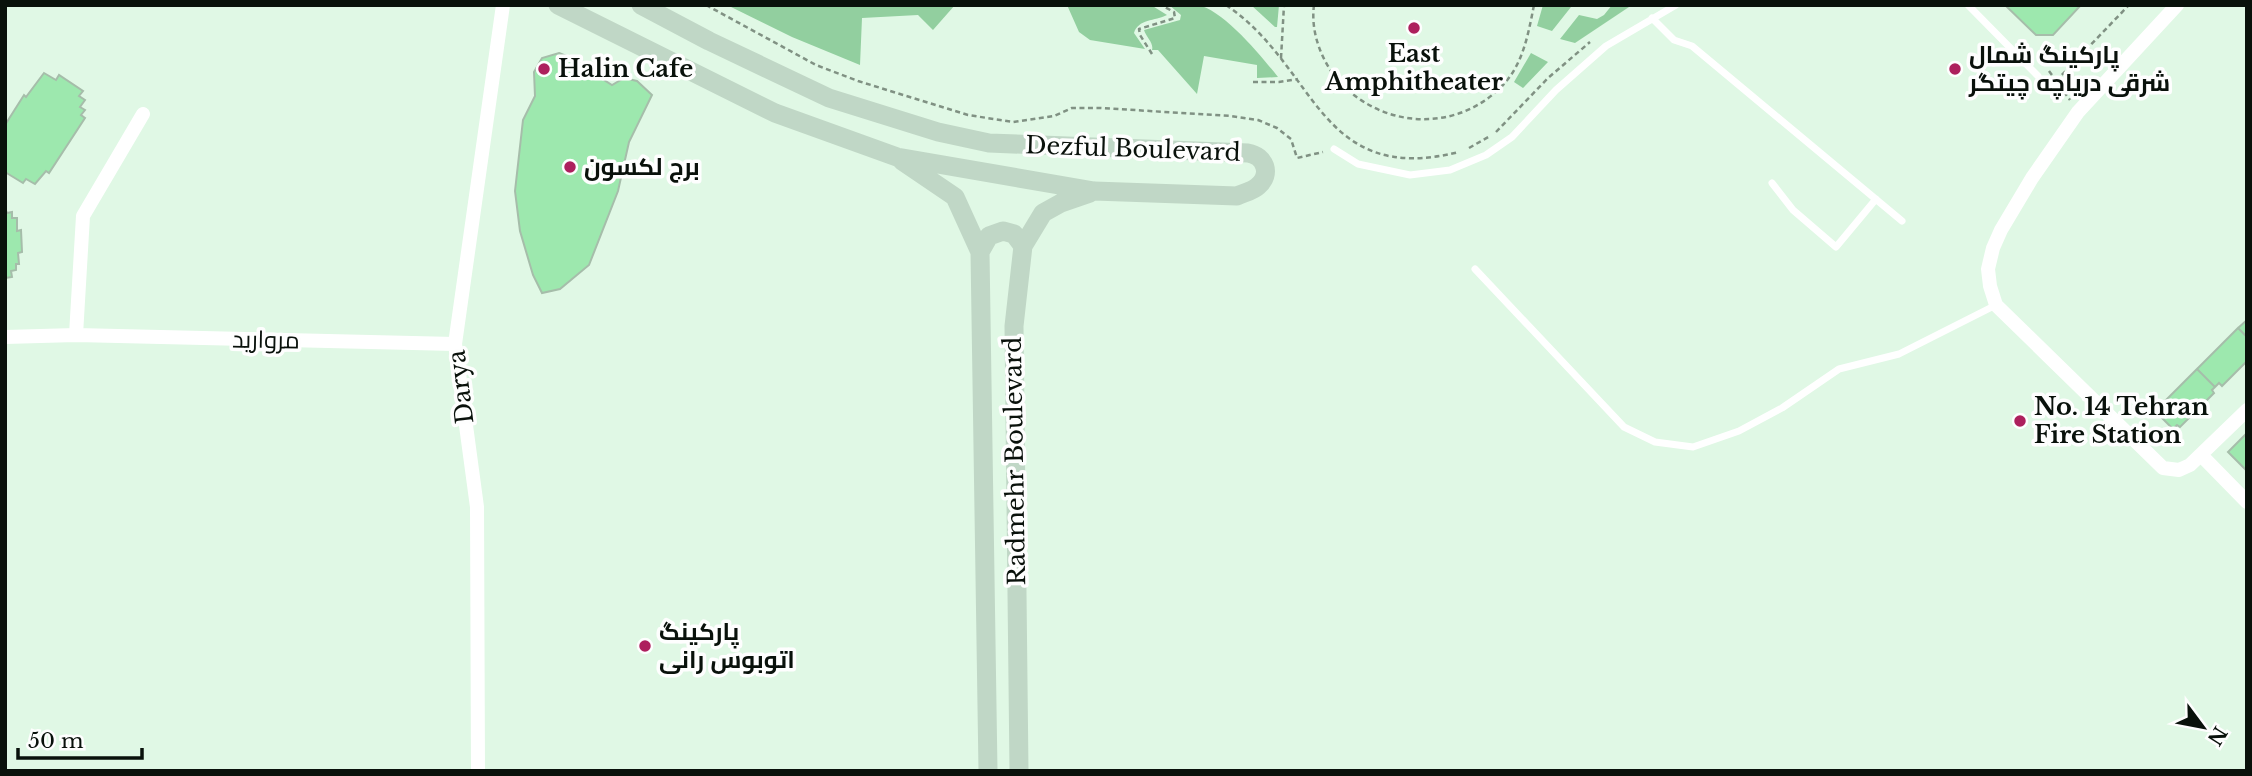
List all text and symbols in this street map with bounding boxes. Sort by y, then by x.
marker: East Amphitheater [1406,20,1422,36]
place label: East Amphitheater [1324,39,1503,96]
place label: پارکینگ شمال شرقی دریاچه چیتگر [1968,40,2170,100]
place label: Halin Cafe [558,54,693,83]
marker: Halin Cafe [536,61,552,77]
marker: پارکینگ شمال شرقی دریاچه چیتگر [1947,61,1963,77]
street label: Dezful Boulevard [1025,130,1241,167]
place label: برج لکسون [584,152,700,183]
marker: برج لکسون [562,159,578,175]
street label: مروارید [232,324,300,355]
street label: Radmehr Boulevard [998,336,1031,586]
street label: Darya [442,348,479,426]
place label: No. 14 Tehran Fire Station [2034,392,2209,449]
marker: No. 14 Tehran Fire Station [2012,413,2028,429]
place label: پارکینگ اتوبوس رانی [659,617,795,674]
marker: پارکینگ اتوبوس رانی [637,638,653,654]
north arrow [2168,692,2238,762]
scale bar [18,716,142,760]
text: N [2202,722,2231,750]
text: 50 m [28,728,84,754]

